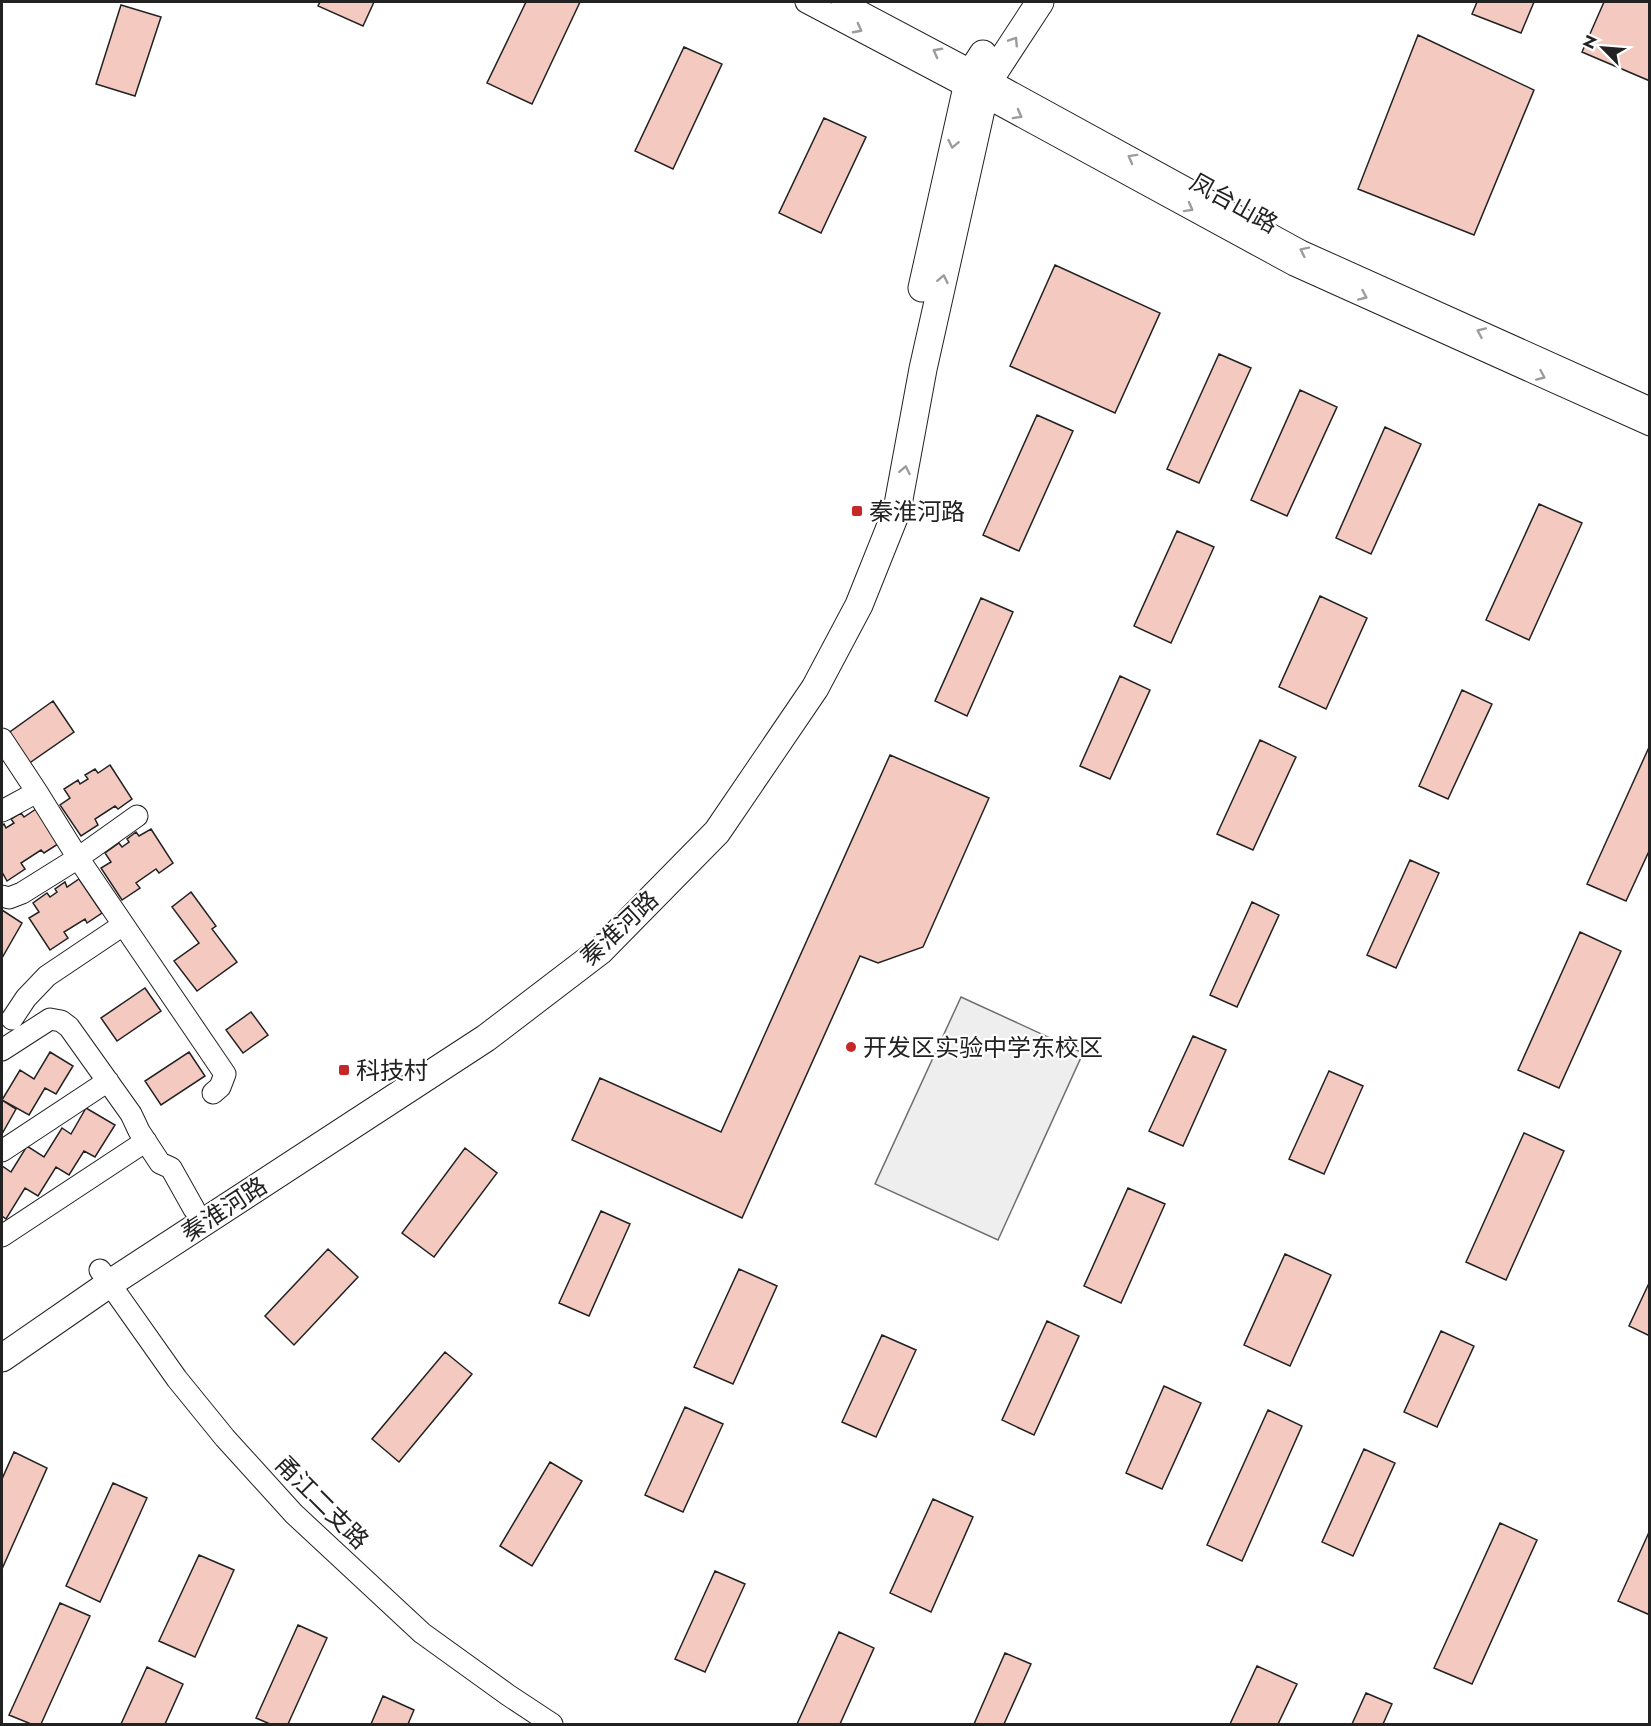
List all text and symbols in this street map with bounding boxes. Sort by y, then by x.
north arrow [1573,18,1633,78]
one-way arrow [851,22,862,33]
text: N [1577,31,1603,52]
one-way arrow [1007,36,1018,47]
one-way arrow [933,48,943,59]
one-way arrow [1012,108,1022,119]
one-way arrow [947,138,960,148]
one-way arrow [1128,154,1139,165]
street label: 凤台山路 [1184,164,1284,242]
one-way arrow [1183,201,1194,212]
one-way arrow [1299,247,1310,259]
one-way arrow [936,275,949,285]
one-way arrow [1357,289,1368,301]
one-way arrow [1477,327,1488,339]
one-way arrow [1534,369,1545,381]
one-way arrow [898,466,911,476]
place label: 秦淮河路 [869,494,965,529]
marker: 秦淮河路 [850,504,864,518]
street label: 秦淮河路 [572,882,666,974]
place label: 开发区实验中学东校区 [863,1030,1103,1065]
marker: 开发区实验中学东校区 [844,1040,858,1054]
place label: 科技村 [356,1053,428,1088]
marker: 科技村 [337,1063,351,1077]
street label: 秦淮河路 [174,1168,274,1250]
street label: 甬江二支路 [267,1447,377,1557]

